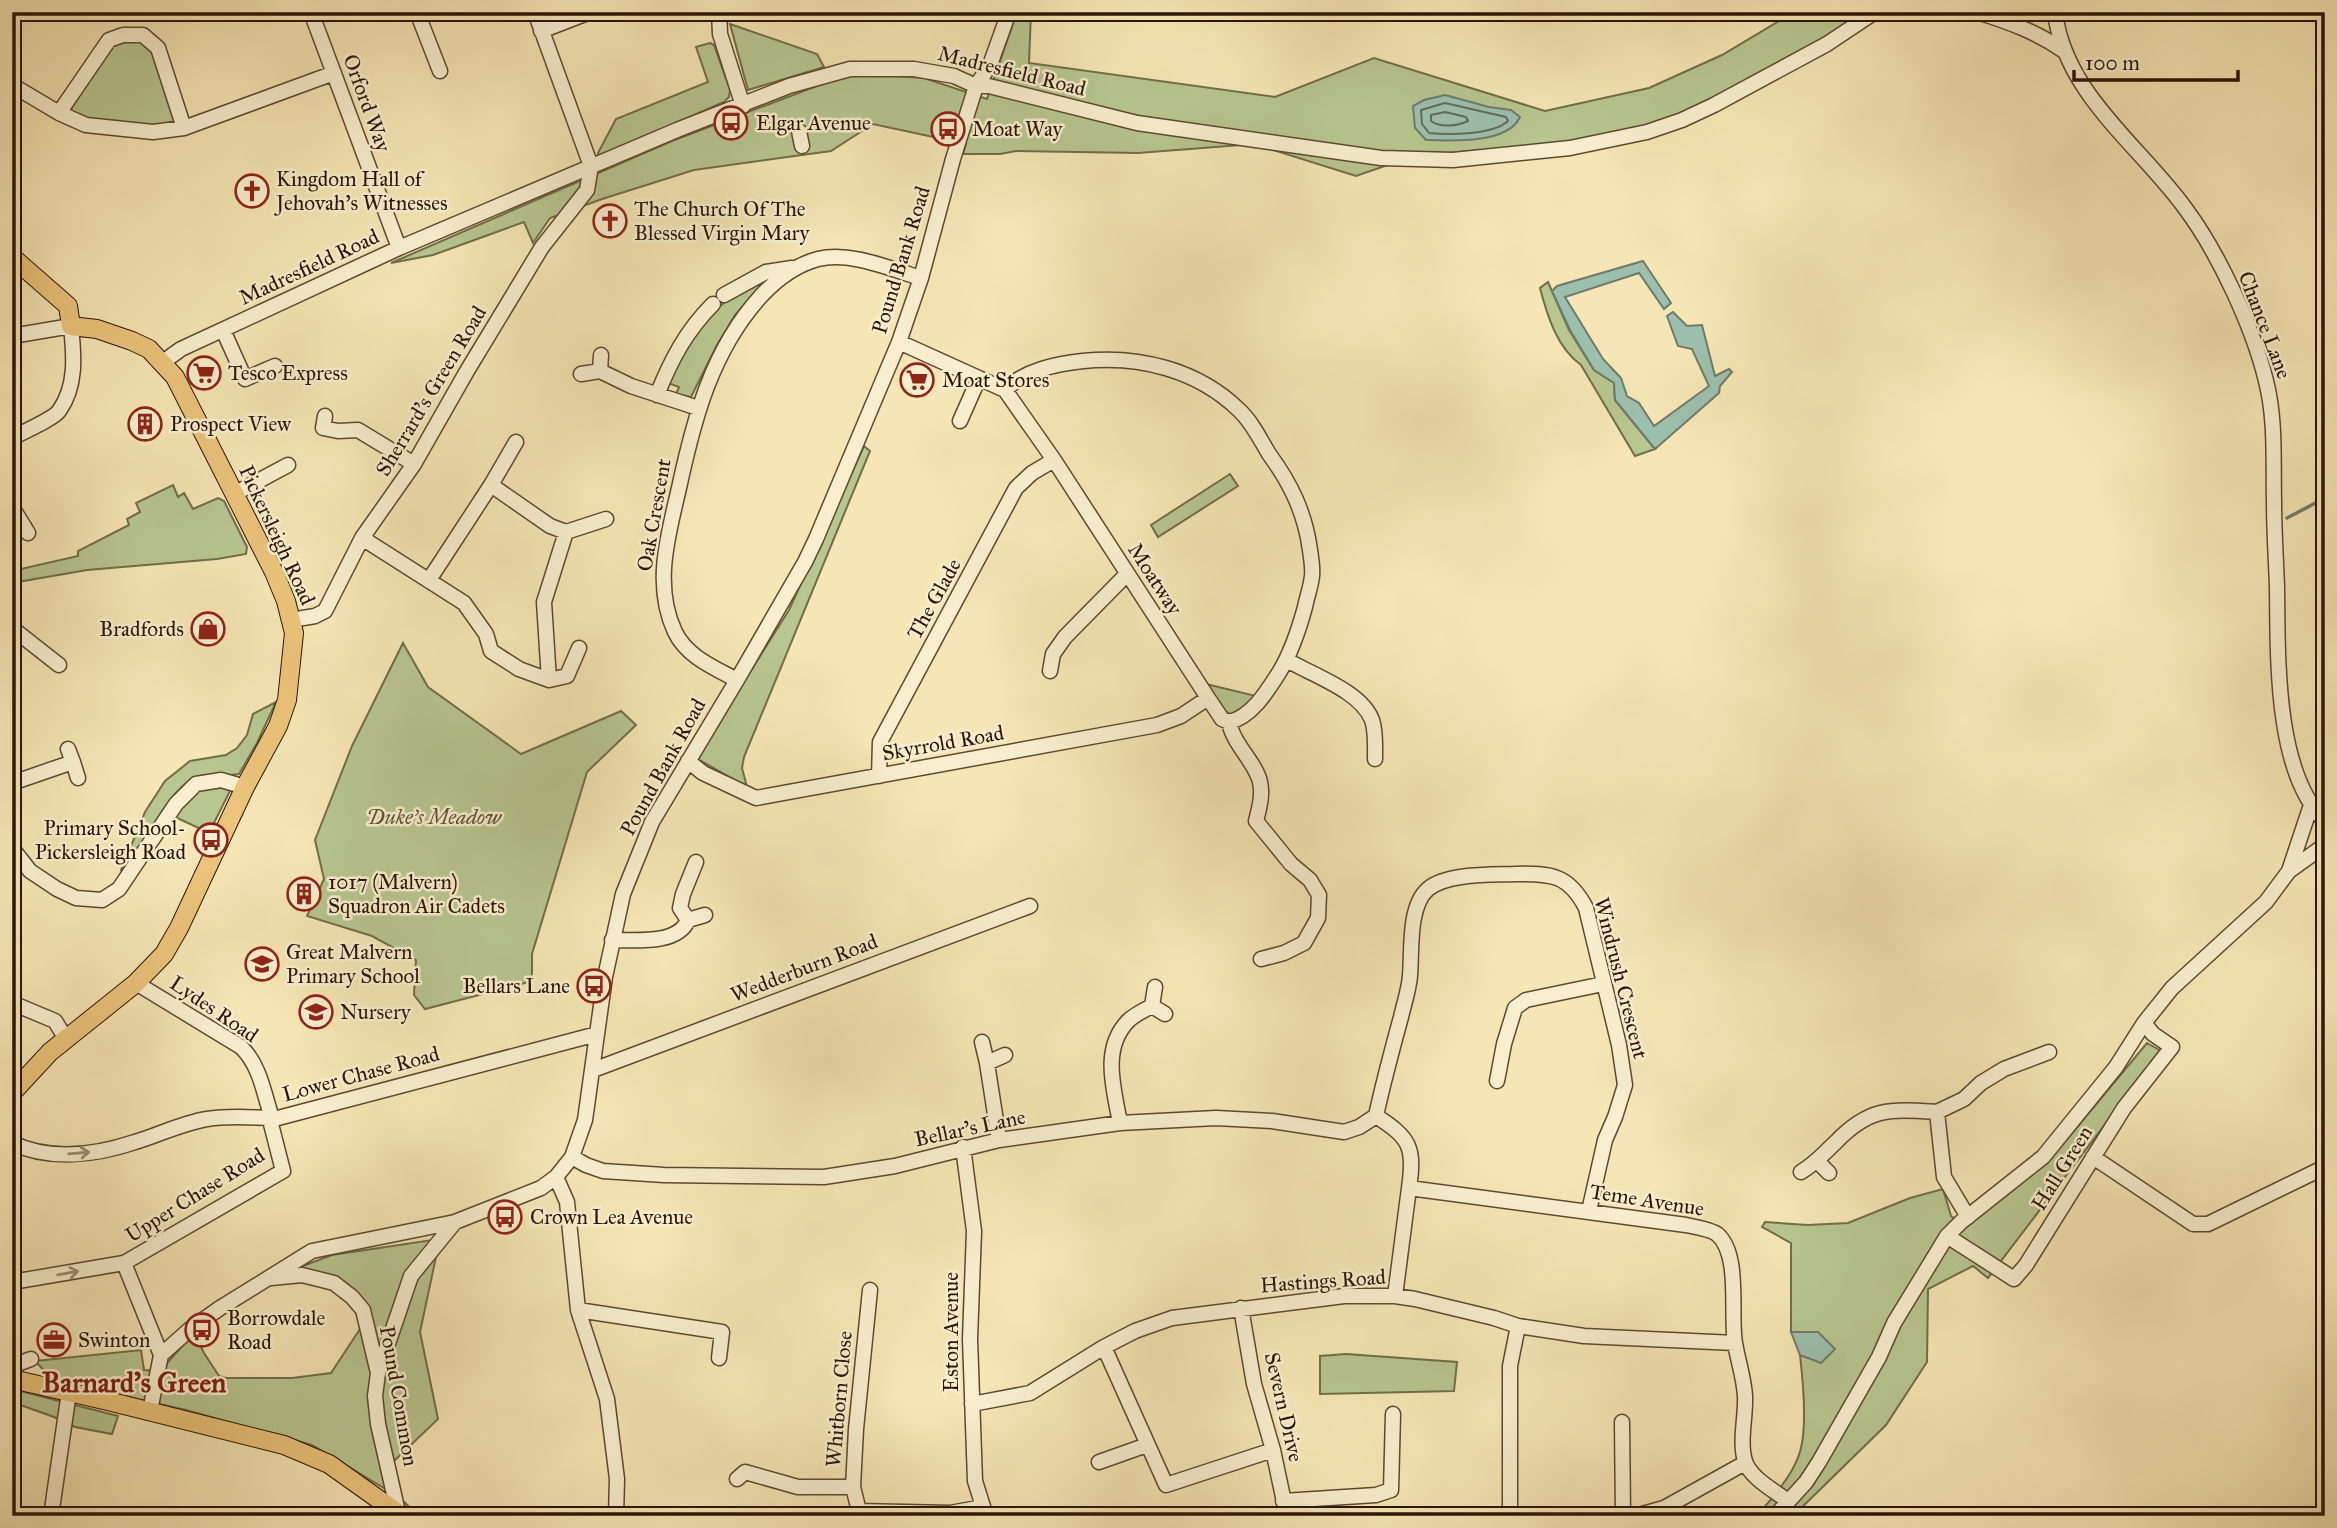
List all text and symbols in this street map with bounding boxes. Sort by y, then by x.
scale bar [2074,38,2239,82]
street label: Madresfield Road [935,40,1089,102]
text: 100 m [2085,50,2140,76]
street label: Orford Way [337,51,397,156]
bus stop icon: Elgar Avenue [712,104,750,142]
place label: Elgar Avenue [756,110,871,136]
bus stop icon: Moat Way [929,110,967,148]
place label: Moat Way [972,116,1063,142]
place label: Kingdom Hall of Jehovah's Witnesses [274,166,448,216]
church icon: Kingdom Hall of Jehovah's Witnesses [233,172,271,210]
street label: Pound Bank Road [866,183,936,337]
place label: The Church Of The Blessed Virgin Mary [634,196,810,246]
church icon: The Church Of The Blessed Virgin Mary [591,202,629,240]
street label: Madresfield Road [235,223,384,311]
street label: Chance Lane [2233,268,2297,383]
street label: Sherrard's Green Road [370,301,492,481]
supermarket icon: Tesco Express [185,354,223,392]
place label: Tesco Express [228,360,348,386]
supermarket icon: Moat Stores [898,361,936,399]
place label: Moat Stores [942,367,1049,393]
building icon: Prospect View [126,405,164,443]
place label: Prospect View [170,411,291,437]
street label: Oak Crescent [631,456,677,573]
street label: Pickersleigh Road [233,461,321,609]
street label: Moatway [1122,538,1188,621]
street label: The Glade [901,554,967,644]
shop icon: Bradfords [189,610,227,648]
place label: Bradfords [99,616,184,642]
street label: Pound Bank Road [615,693,712,840]
street label: Skyrrold Road [880,719,1006,767]
park label: Duke's Meadow [367,804,503,830]
place label: Primary School- Pickersleigh Road [35,815,186,865]
bus stop icon: Primary School- Pickersleigh Road [192,821,230,859]
place label: 1017 (Malvern) Squadron Air Cadets [328,869,505,919]
building icon: 1017 (Malvern) Squadron Air Cadets [285,875,323,913]
street label: Windrush Crescent [1588,895,1654,1062]
street label: Wedderburn Road [727,928,882,1008]
place label: Great Malvern Primary School [286,939,420,989]
school or university icon: Great Malvern Primary School [243,945,281,983]
bus stop icon: Bellars Lane [575,967,613,1005]
street label: Lydes Road [165,970,264,1048]
place label: Bellars Lane [463,973,570,999]
school or university icon: Nursery [297,993,335,1031]
place label: Nursery [340,999,412,1025]
street label: Lower Chase Road [280,1040,443,1107]
street label: Bellar's Lane [912,1104,1028,1152]
street label: Hall Green [2026,1121,2098,1215]
street label: Upper Chase Road [121,1142,270,1248]
one-way arrow [67,1146,90,1159]
street label: Teme Avenue [1588,1178,1706,1222]
bus stop icon: Crown Lea Avenue [486,1198,524,1236]
place label: Crown Lea Avenue [530,1204,693,1230]
street label: Hastings Road [1259,1264,1387,1298]
one-way arrow [56,1266,79,1279]
street label: Eston Avenue [938,1272,964,1392]
place label: Borrowdale Road [227,1305,325,1355]
bus stop icon: Borrowdale Road [183,1311,221,1349]
office icon: Swinton [35,1321,73,1359]
street label: Pound Common [374,1324,424,1468]
place label: Swinton [78,1327,150,1353]
street label: Whitborn Close [820,1330,858,1468]
street label: Severn Drive [1259,1350,1309,1465]
district label: Barnard's Green [42,1365,226,1400]

